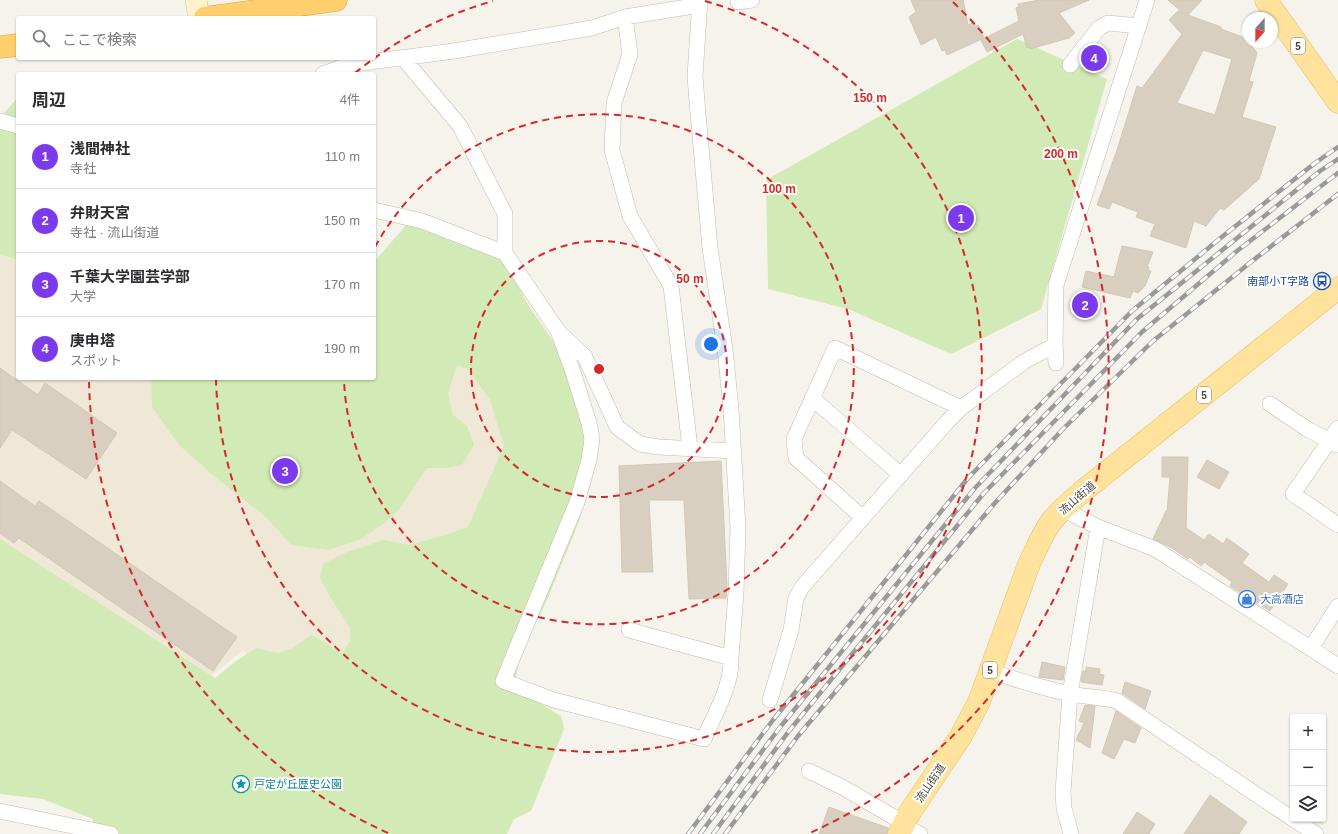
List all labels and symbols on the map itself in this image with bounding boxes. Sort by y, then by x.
north arrow [1242,12,1278,48]
road number: 5 [1291,38,1305,54]
pin: 4 [1081,43,1107,73]
text: 150 m [853,91,887,105]
text: 200 m [1044,147,1078,161]
text: 100 m [762,182,796,196]
pin: 1 [948,203,974,233]
bus stop icon: 南部小T字路 [1312,271,1332,291]
text: 50 m [676,272,704,286]
place label: 南部小T字路 [1247,275,1309,287]
pin: 2 [1072,290,1098,320]
your location [701,334,721,354]
centre of rings [592,362,606,376]
road number: 5 [1197,387,1211,403]
pin: 3 [272,456,298,486]
street label: 流山街道 [1056,479,1098,517]
shop icon: 大高酒店 [1237,589,1257,609]
place label: 大高酒店 [1260,593,1304,605]
road number: 5 [983,662,997,678]
street label: 流山街道 [913,761,947,805]
place icon: 戸定が丘歴史公園 [231,774,251,794]
place label: 戸定が丘歴史公園 [254,778,342,790]

